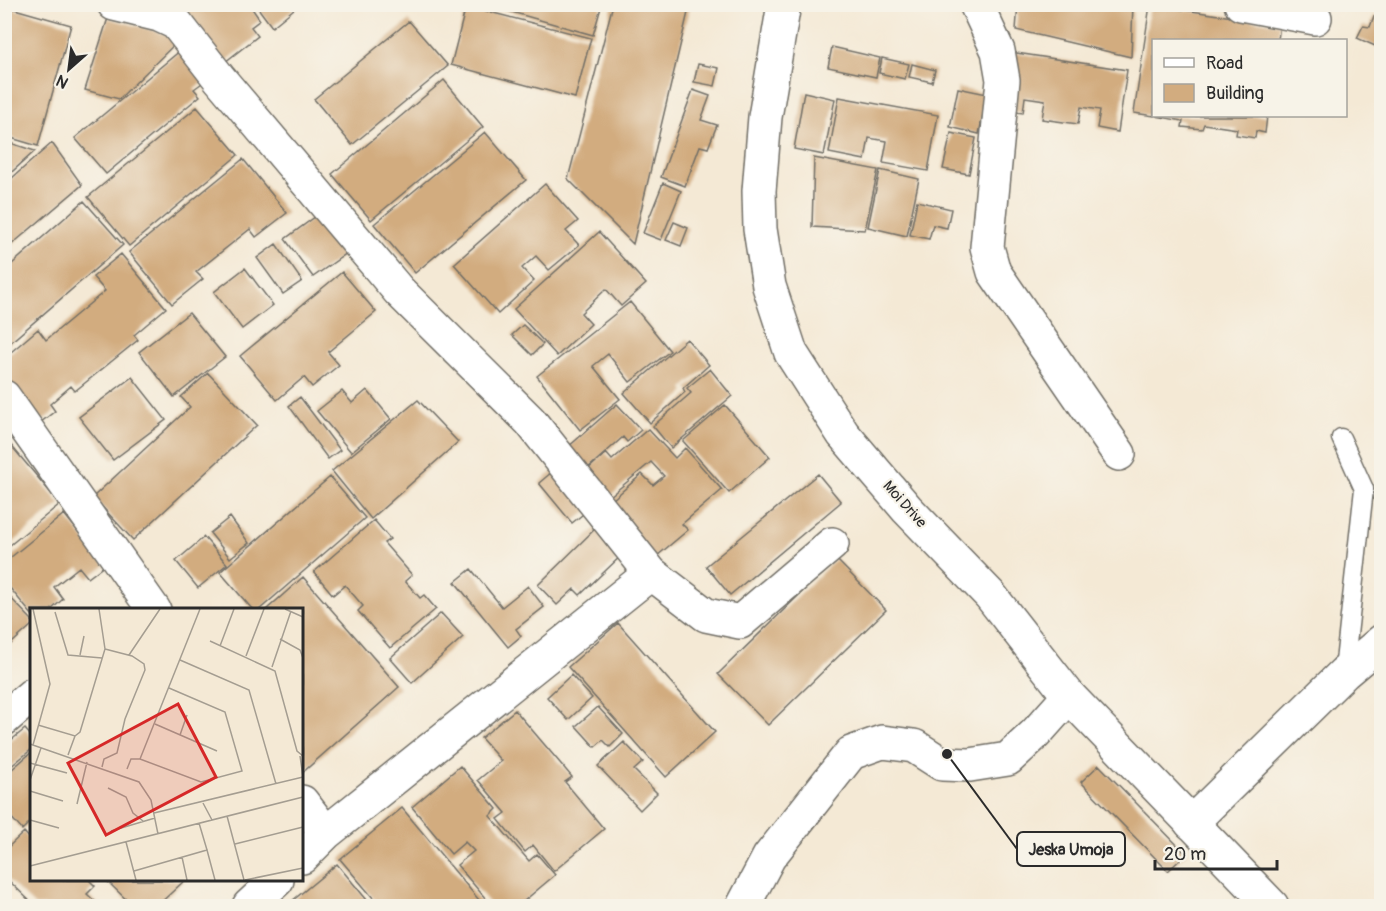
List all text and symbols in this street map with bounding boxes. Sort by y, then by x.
north arrow [39,39,99,99]
legend [1152,39,1347,117]
text: Road [1206,52,1243,75]
text: N [53,70,72,93]
text: Building [1206,82,1264,105]
street label: Moi Drive [879,477,931,532]
inset map [30,608,303,881]
callout: Jeska Umoja [1017,832,1125,866]
scale bar [1155,833,1276,871]
text: Jeska Umoja [1029,840,1114,860]
text: 20 m [1164,843,1206,866]

